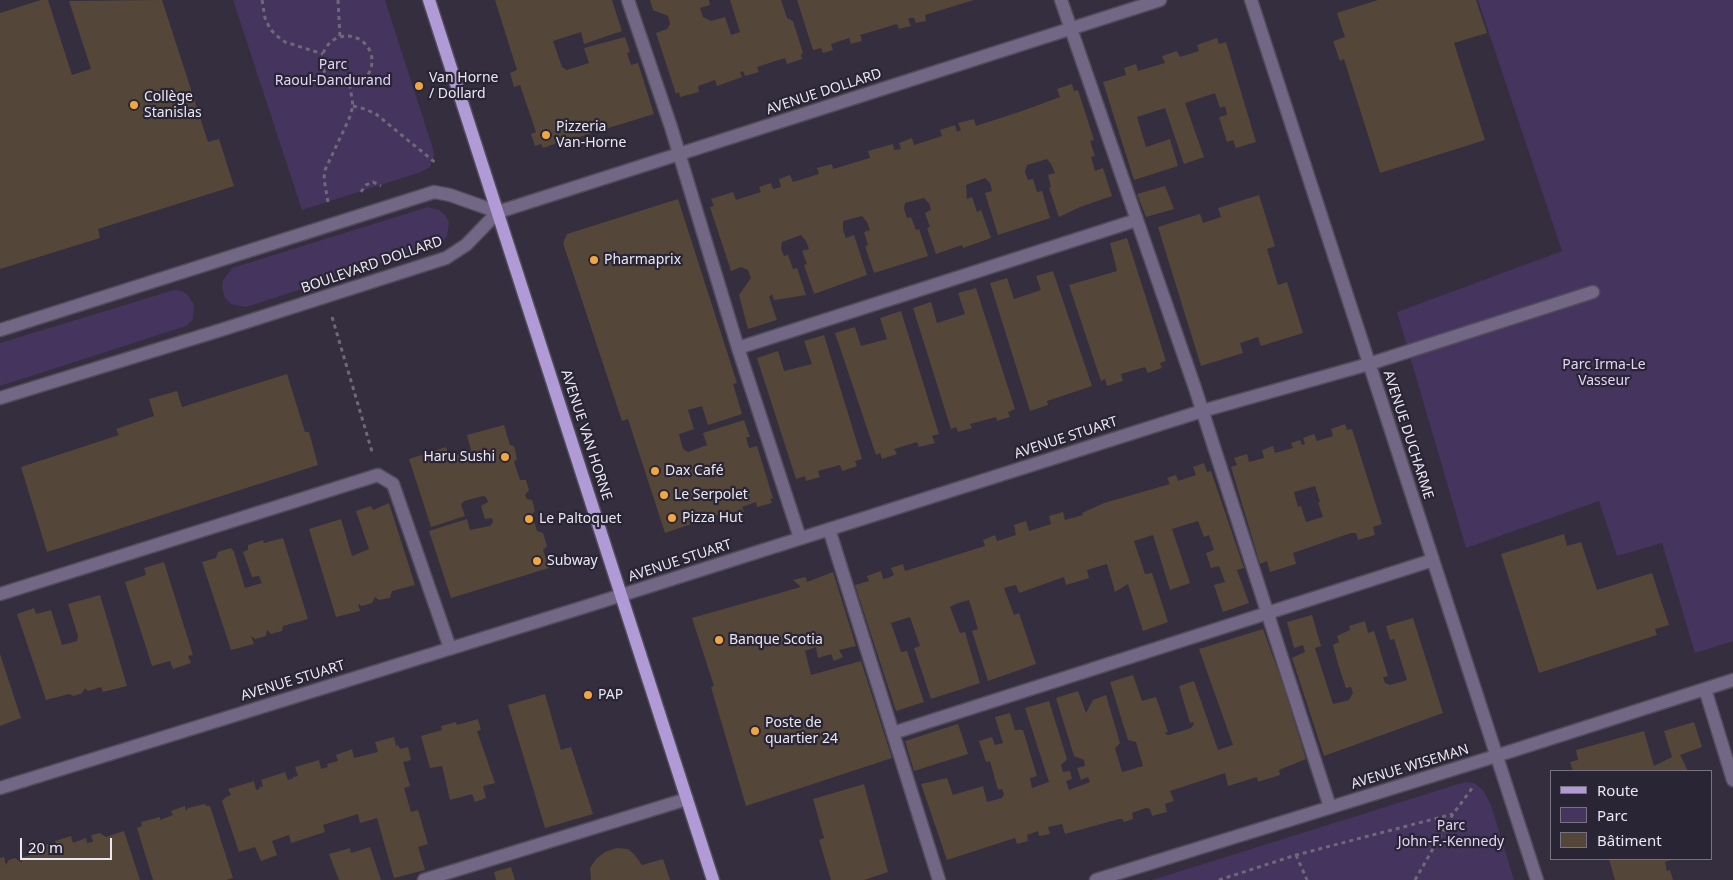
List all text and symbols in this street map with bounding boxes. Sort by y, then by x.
park label: Parc Raoul-Dandurand [275,57,391,90]
street label: AVENUE DOLLARD [764,65,884,119]
place label: Van Horne / Dollard [429,70,498,102]
marker: Van Horne / Dollard [413,80,425,92]
place label: Collège Stanislas [144,89,202,121]
marker: Collège Stanislas [128,99,140,111]
place label: Pizzeria Van-Horne [556,119,626,152]
marker: Pizzeria Van-Horne [540,129,552,141]
street label: BOULEVARD DOLLARD [299,233,445,297]
place label: Pharmaprix [604,252,681,268]
marker: Pharmaprix [588,254,600,266]
park label: Parc Irma-Le Vasseur [1562,357,1646,390]
street label: AVENUE VAN HORNE [557,368,615,502]
street label: AVENUE DUCHARME [1379,368,1437,502]
street label: AVENUE STUART [1012,413,1120,463]
place label: Haru Sushi [423,449,495,465]
marker: Haru Sushi [499,451,511,463]
place label: Dax Café [665,463,724,479]
marker: Dax Café [649,465,661,477]
place label: Le Serpolet [674,487,748,503]
marker: Le Serpolet [658,489,670,501]
place label: Pizza Hut [682,510,743,526]
place label: Le Paltoquet [539,511,622,527]
marker: Pizza Hut [666,512,678,524]
marker: Le Paltoquet [523,513,535,525]
street label: AVENUE STUART [626,536,734,586]
place label: Subway [547,553,598,569]
marker: Subway [531,555,543,567]
place label: Banque Scotia [729,632,823,648]
marker: Banque Scotia [713,634,725,646]
street label: AVENUE STUART [239,657,347,705]
place label: PAP [598,687,623,703]
marker: PAP [582,689,594,701]
place label: Poste de quartier 24 [765,715,838,748]
marker: Poste de quartier 24 [749,725,761,737]
street label: AVENUE WISEMAN [1349,741,1471,793]
legend [1550,770,1713,860]
text: Route [1597,780,1639,800]
text: Parc [1597,805,1628,825]
park label: Parc John-F.-Kennedy [1398,818,1504,850]
scale bar [22,828,115,860]
text: Bâtiment [1597,830,1662,850]
text: 20 m [28,837,63,857]

